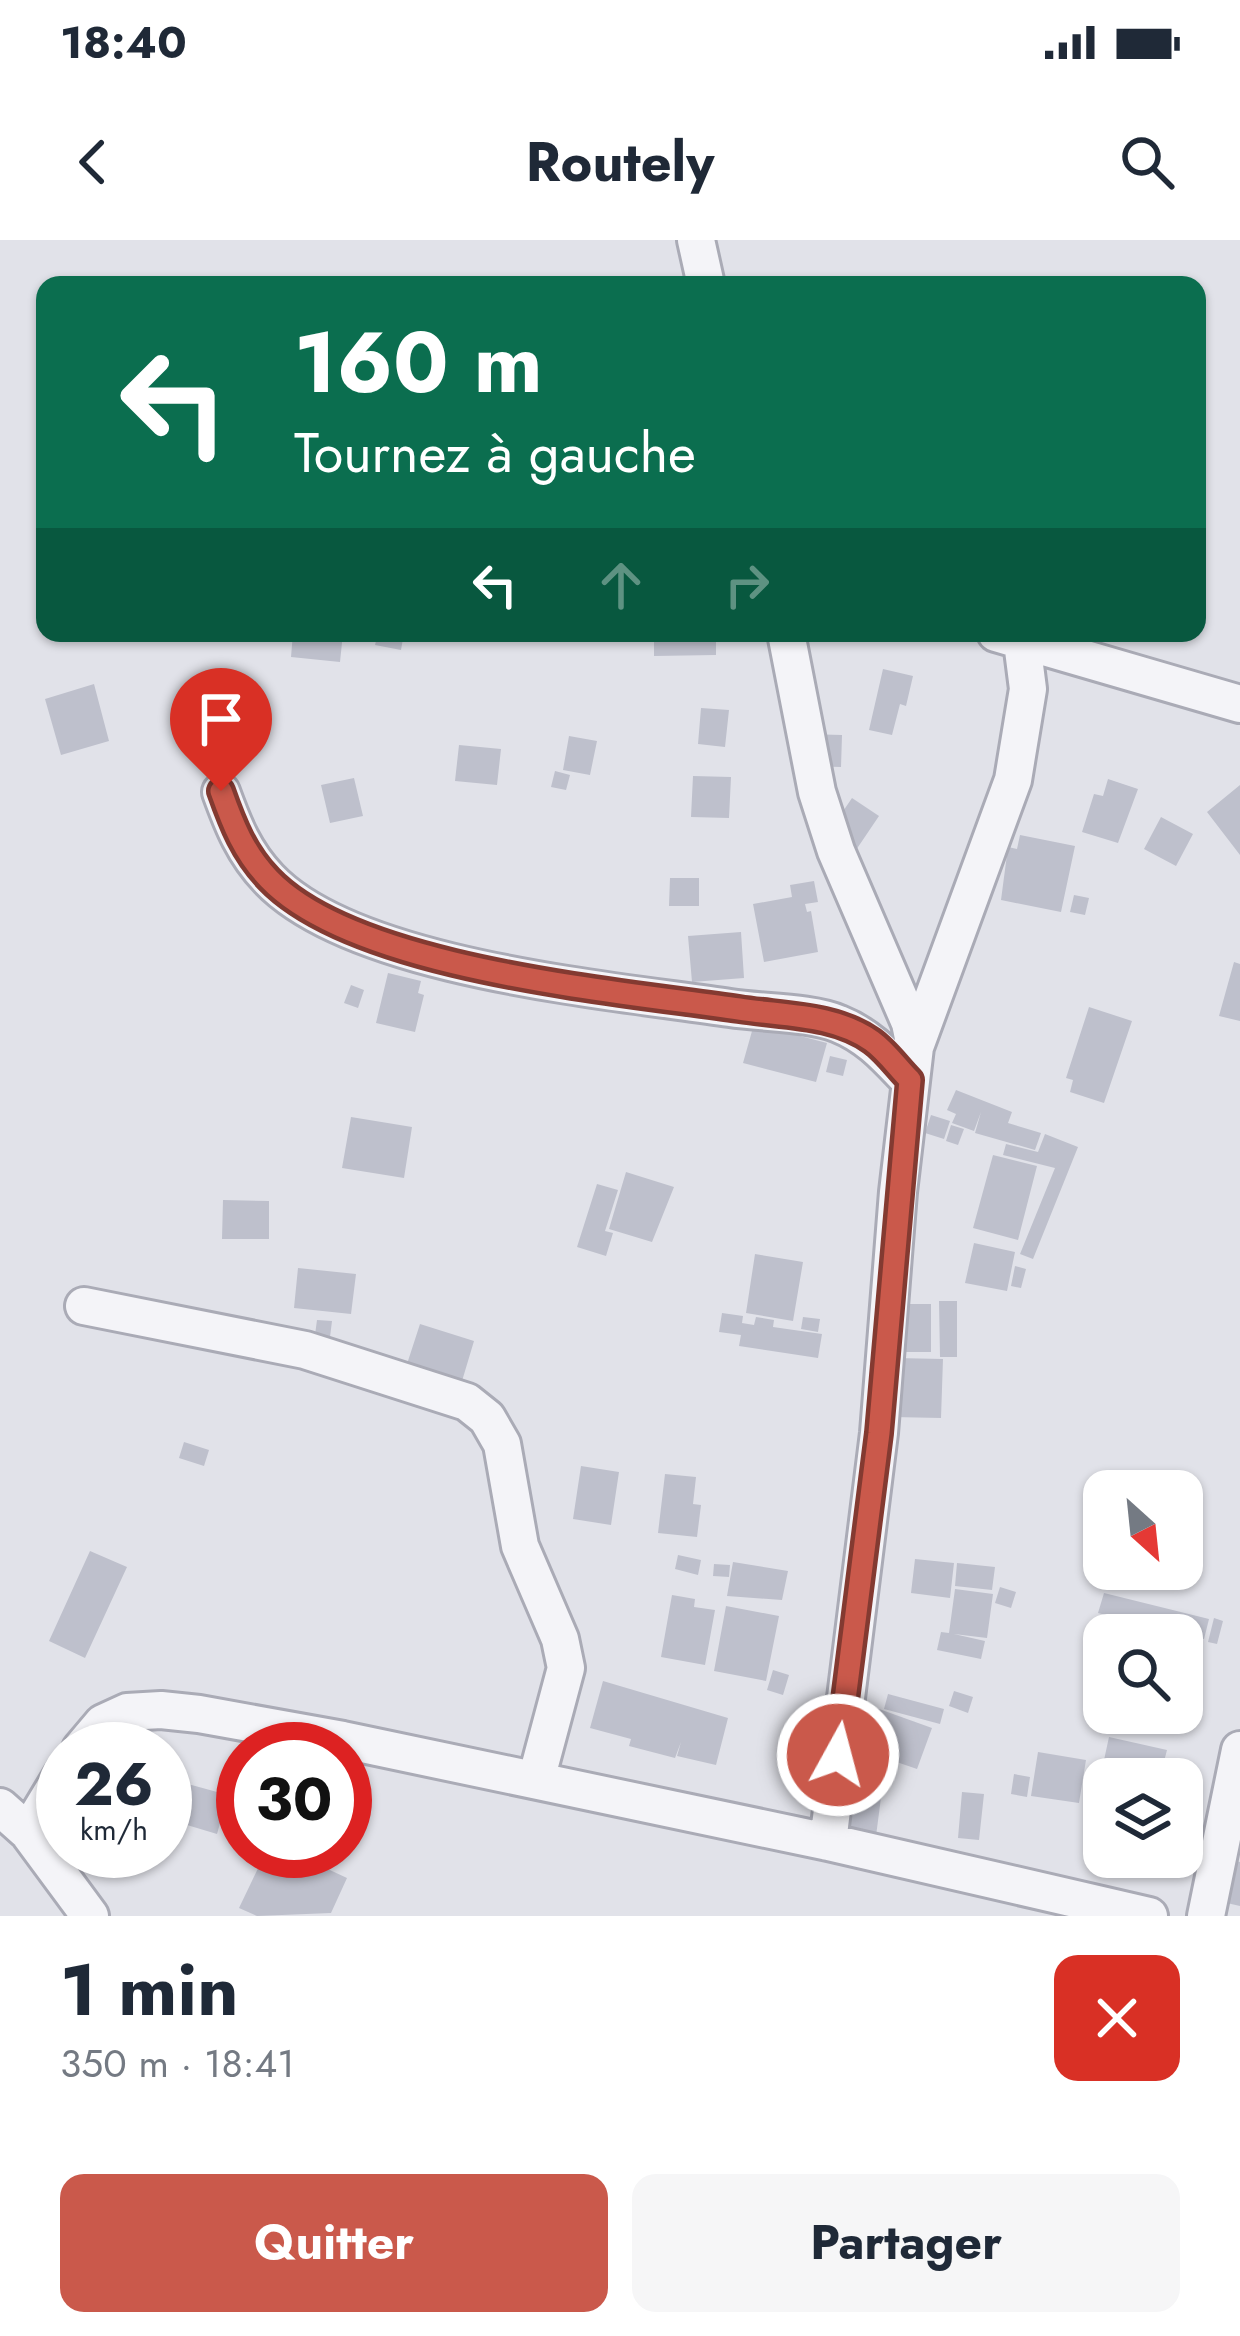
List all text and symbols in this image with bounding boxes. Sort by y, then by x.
text: 18:40 [60,10,187,75]
text: Routely [526,123,714,201]
icon: back [60,129,126,195]
icon: search [1114,129,1180,195]
text: 160 m [294,302,543,424]
icon: left [96,324,252,480]
text: Tournez à gauche [294,414,696,492]
icon: left [462,552,528,618]
icon: ahead [588,552,654,618]
icon: right [714,552,780,618]
pin [170,668,272,791]
icon: arrive [188,686,254,752]
north arrow [1083,1470,1203,1590]
map controls [1083,1470,1203,1878]
button: search [1083,1614,1203,1734]
position arrow [775,1692,901,1818]
speed limit sign: 30 [216,1722,372,1878]
text: 26 [74,1741,154,1828]
button: layers [1083,1758,1203,1878]
text: km/h [80,1808,148,1851]
text: 1 min [60,1938,239,2042]
button: close [1054,1955,1180,2081]
text: 350 m · 18:41 [60,2035,295,2092]
button: Quitter [60,2174,608,2312]
button: Partager [632,2174,1180,2312]

